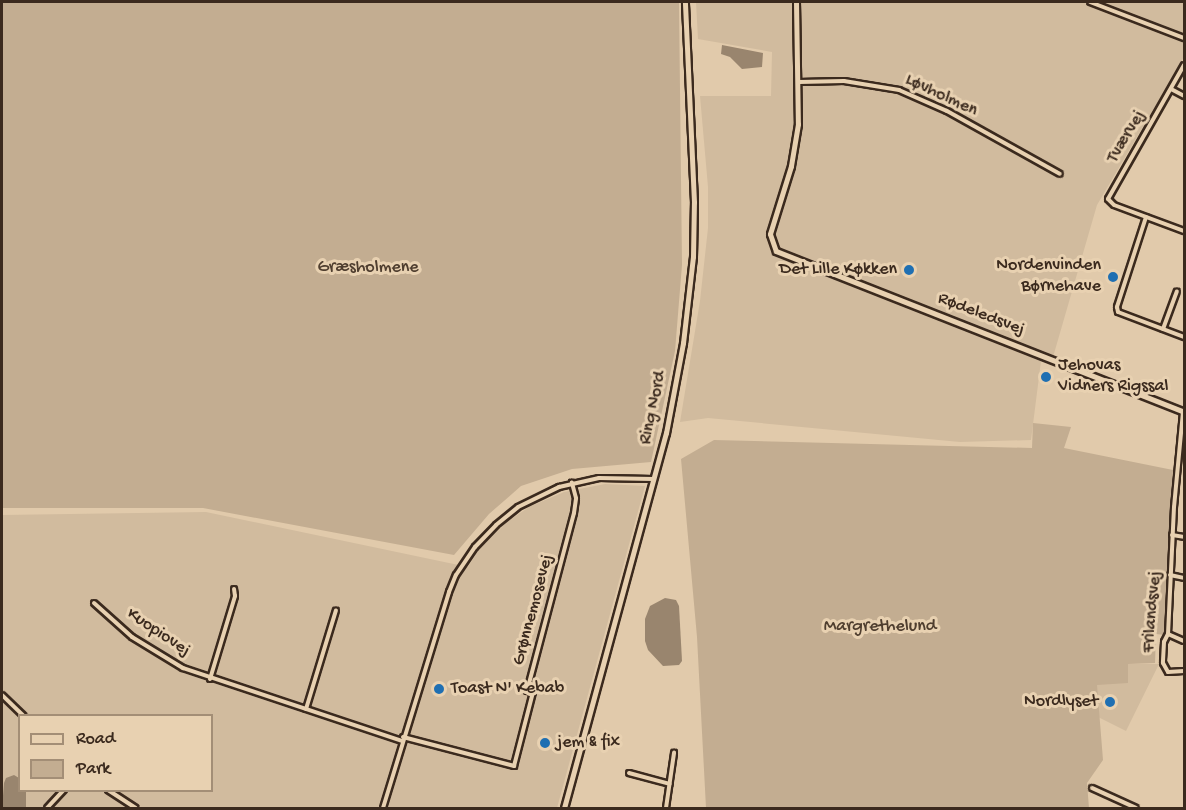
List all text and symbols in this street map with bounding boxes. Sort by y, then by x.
street label: Løvholmen [901,70,981,122]
street label: Tværvej [1103,107,1151,167]
place label: Nordenvinden Børnehave [996,256,1101,298]
park label: Græsholmene [317,257,419,279]
place label: Det Lille Køkken [779,259,897,281]
marker: Det Lille Køkken [902,263,916,277]
marker: Nordenvinden Børnehave [1106,270,1120,284]
street label: Rødeledsvej [934,289,1028,341]
place label: Jehovas Vidners Rigssal [1058,356,1168,398]
street label: Ring Nord [636,369,672,447]
marker: Jehovas Vidners Rigssal [1039,370,1053,384]
street label: Grønnemosevej [509,552,559,668]
street label: Frilandsvej [1139,570,1167,654]
street label: Kuopiovej [122,604,194,662]
park label: Margrethelund [824,616,936,638]
place label: Toast N' Kebab [451,678,564,700]
marker: Toast N' Kebab [432,682,446,696]
place label: Nordlyset [1024,691,1098,713]
marker: Nordlyset [1103,695,1117,709]
legend [18,714,213,792]
text: Road [76,729,115,750]
place label: jem & fix [557,732,620,754]
marker: jem & fix [538,736,552,750]
text: Park [76,759,110,780]

